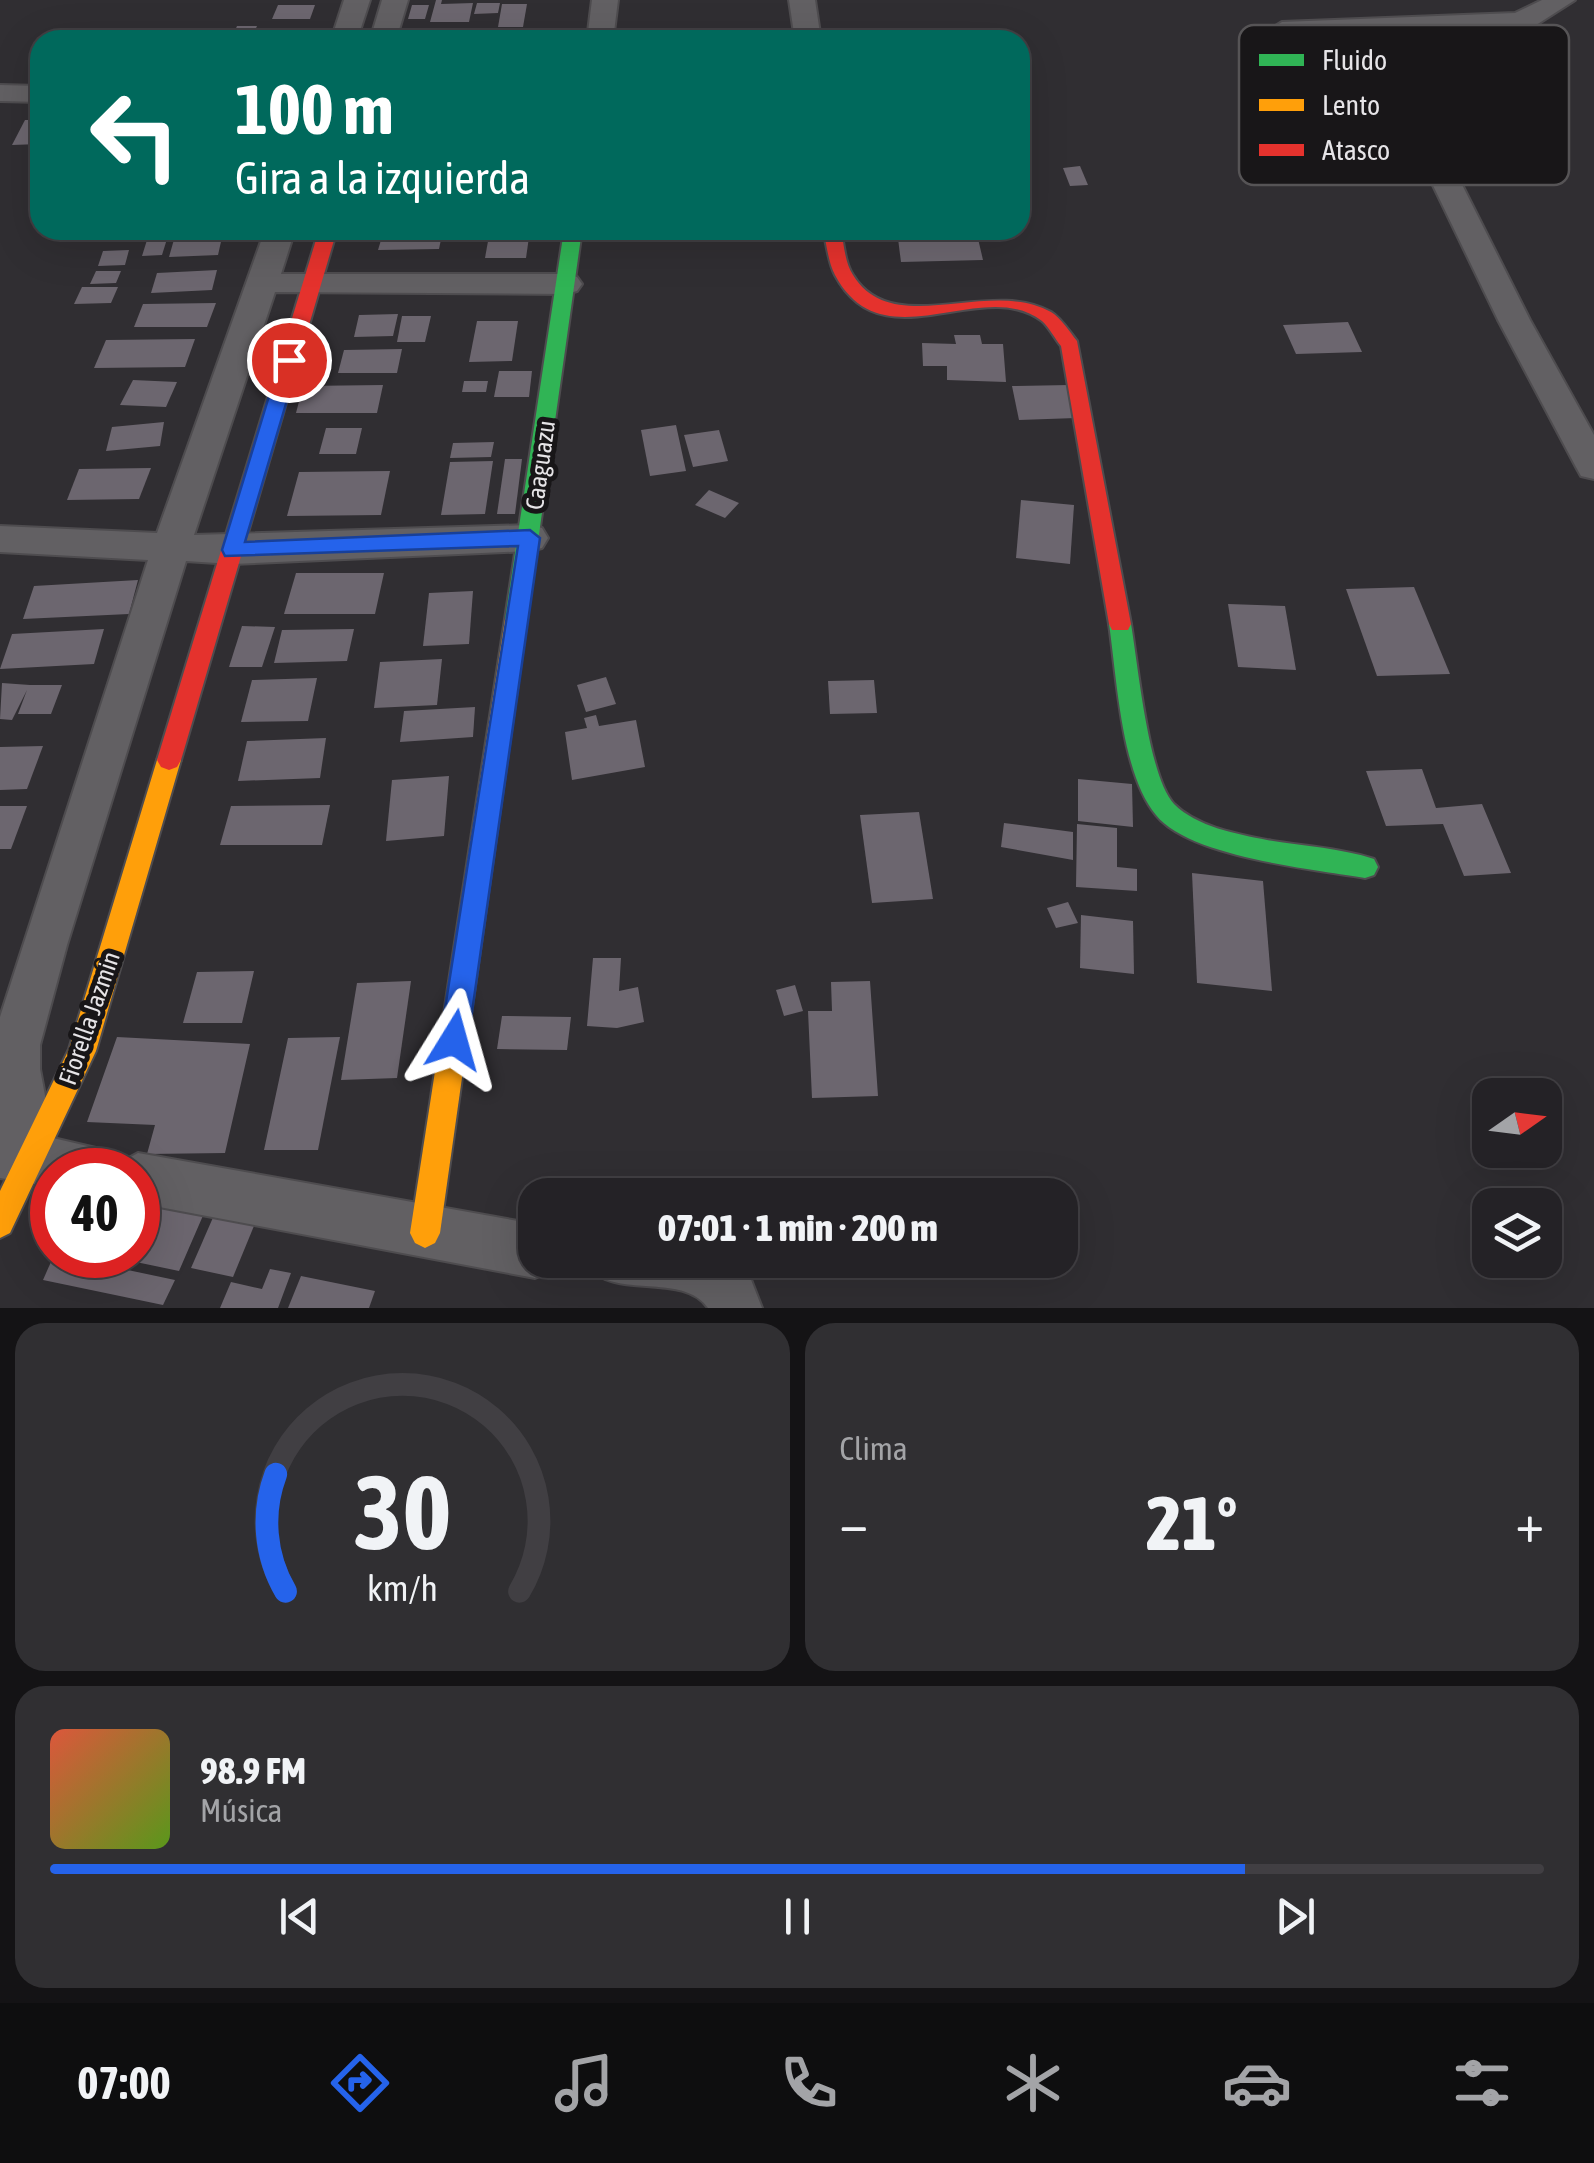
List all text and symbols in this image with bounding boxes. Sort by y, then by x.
legend [1239,25,1569,185]
text: Fluido [1322,44,1387,76]
text: 100 m [235,69,394,149]
icon: left [70,70,200,200]
text: Lento [1322,89,1380,121]
text: Atasco [1322,134,1390,166]
text: Gira a la izquierda [235,152,530,204]
pin [247,318,332,403]
icon: arrive [262,333,317,388]
street label: Caaguazu [520,418,560,512]
street label: Fiorella Jazmin [53,948,125,1088]
position arrow [402,988,506,1092]
north arrow [1472,1078,1562,1168]
map controls [1472,1078,1562,1278]
speed limit sign: 40 [30,1148,160,1278]
button: layers [1472,1188,1562,1278]
text: 07:01 · 1 min · 200 m [658,1206,938,1249]
text: Clima [840,1430,908,1467]
text: 30 [353,1452,451,1571]
text: 21° [1146,1480,1237,1566]
text: − [840,1491,868,1554]
text: + [1515,1491,1544,1554]
text: km/h [367,1568,438,1609]
text: 98.9 FM [200,1749,306,1792]
text: Música [200,1792,282,1829]
icon: previous [272,1889,327,1944]
icon: pause [770,1889,825,1944]
icon: next [1268,1889,1323,1944]
icon: directions [325,2048,395,2118]
icon: music [549,2048,619,2118]
icon: phone [774,2048,844,2118]
icon: climate [998,2048,1068,2118]
icon: car [1222,2048,1292,2118]
icon: filters [1447,2048,1517,2118]
text: 07:00 [77,2057,171,2109]

